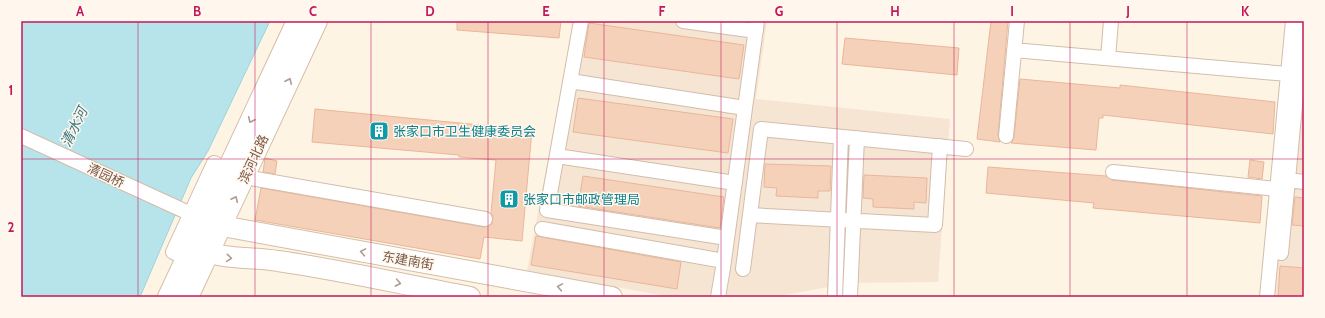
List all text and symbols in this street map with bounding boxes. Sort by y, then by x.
text: A [76,3,85,19]
text: B [193,3,201,19]
text: C [309,3,317,19]
text: D [425,3,435,19]
text: E [542,3,550,19]
text: F [659,3,666,19]
text: G [775,3,784,19]
text: H [890,3,900,19]
text: I [1010,3,1014,19]
text: J [1125,3,1130,19]
text: K [1241,3,1250,19]
one-way arrow [285,77,293,84]
text: 1 [9,82,13,98]
water label: 清水河 [57,101,93,150]
one-way arrow [248,116,256,123]
building icon: 张家口市卫生健康委员会 [368,120,390,142]
place label: 张家口市卫生健康委员会 [393,123,536,139]
street label: 滨河北路 [235,132,271,186]
street label: 清园桥 [85,160,127,190]
building icon: 张家口市邮政管理局 [498,188,520,210]
place label: 张家口市邮政管理局 [523,191,640,207]
one-way arrow [230,195,238,203]
text: 2 [8,219,15,235]
one-way arrow [360,248,367,256]
street label: 东建南街 [381,248,435,272]
one-way arrow [226,253,232,262]
one-way arrow [395,278,402,287]
one-way arrow [557,284,563,292]

